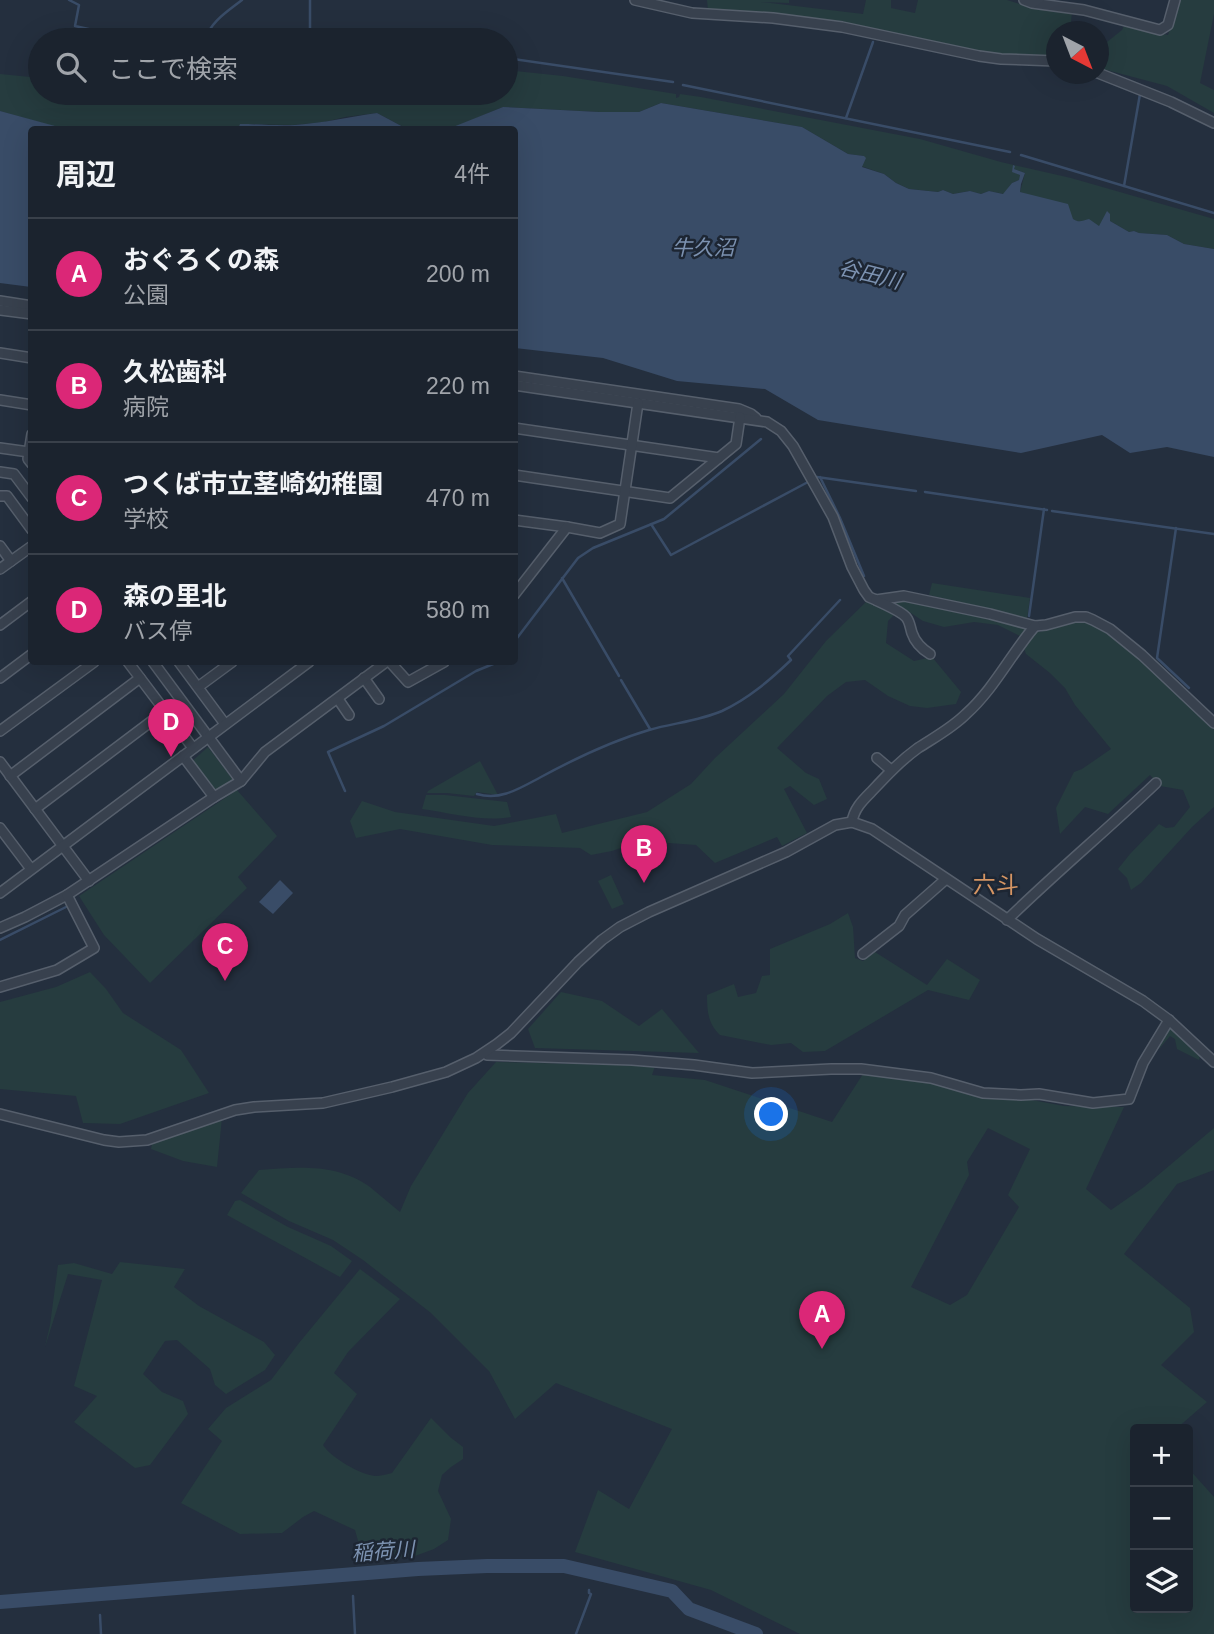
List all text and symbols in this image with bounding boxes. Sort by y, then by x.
north arrow [1046,21,1109,84]
search box [28,28,518,105]
icon: search [52,48,90,86]
text: ここで検索 [108,54,238,84]
text: 周辺 [56,158,116,191]
text: 4件 [454,161,490,187]
water label: 牛久沼 [672,236,737,259]
text: おぐろくの森 [123,245,279,275]
water label: 谷田川 [837,255,905,293]
text: A [71,261,87,287]
text: 200 m [426,261,490,287]
text: 公園 [123,282,169,308]
text: 久松歯科 [123,357,227,387]
text: B [71,373,87,399]
text: 220 m [426,373,490,399]
text: 病院 [123,394,169,420]
text: つくば市立茎崎幼稚園 [123,469,383,499]
text: C [71,485,87,511]
text: 470 m [426,485,490,511]
text: 学校 [123,506,169,532]
text: 森の里北 [123,581,227,611]
text: D [71,597,87,623]
text: 580 m [426,597,490,623]
text: バス停 [123,618,192,644]
pin: D [148,699,194,757]
pin: B [621,825,667,883]
district label: 六斗 [973,872,1019,898]
pin: C [202,923,248,981]
your location [754,1097,788,1131]
pin: A [799,1291,845,1349]
map controls [1130,1424,1193,1613]
button: + [1130,1424,1193,1487]
button: − [1130,1487,1193,1550]
water label: 稲荷川 [351,1537,417,1565]
button: layers [1130,1550,1193,1613]

